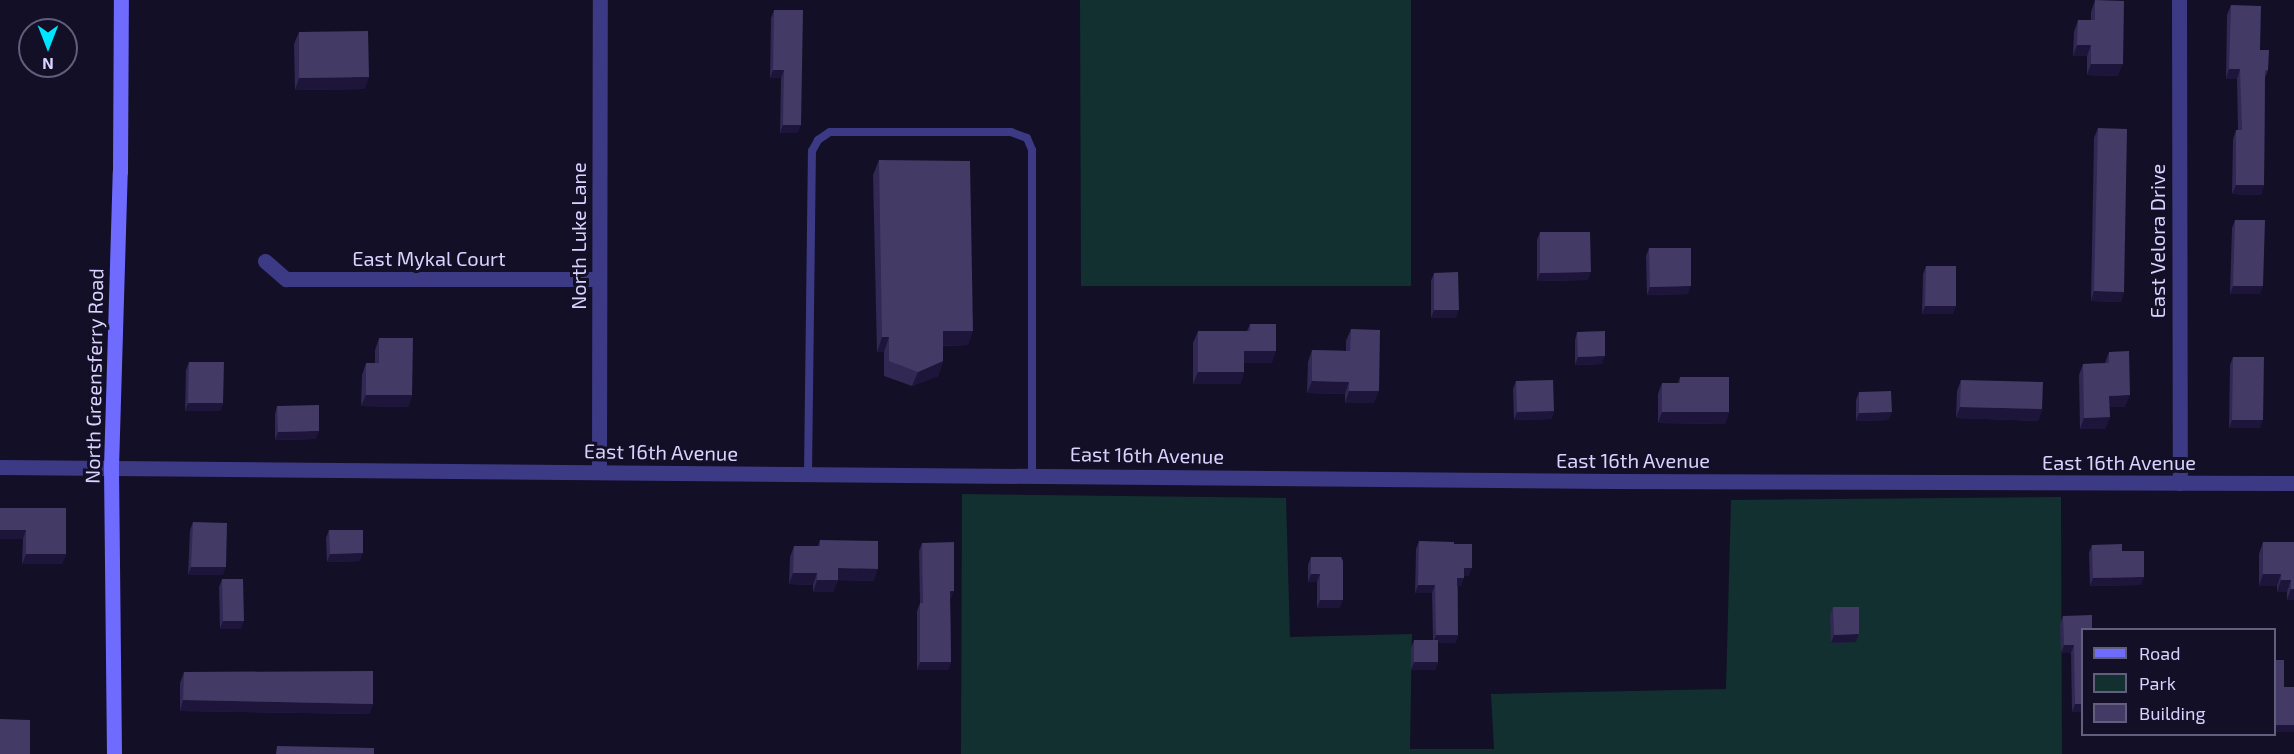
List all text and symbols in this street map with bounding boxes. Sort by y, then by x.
north arrow [18,18,78,78]
text: N [42,55,54,74]
street label: North Luke Lane [566,162,590,310]
street label: East Velora Drive [2145,164,2169,318]
street label: East Mykal Court [352,246,506,270]
street label: North Greensferry Road [80,268,108,484]
street label: East 16th Avenue [584,439,738,465]
street label: East 16th Avenue [1070,442,1224,468]
street label: East 16th Avenue [1556,448,1710,472]
street label: East 16th Avenue [2042,450,2196,474]
legend [2081,628,2276,736]
text: Road [2139,642,2180,664]
text: Park [2139,672,2176,694]
text: Building [2139,702,2206,724]

